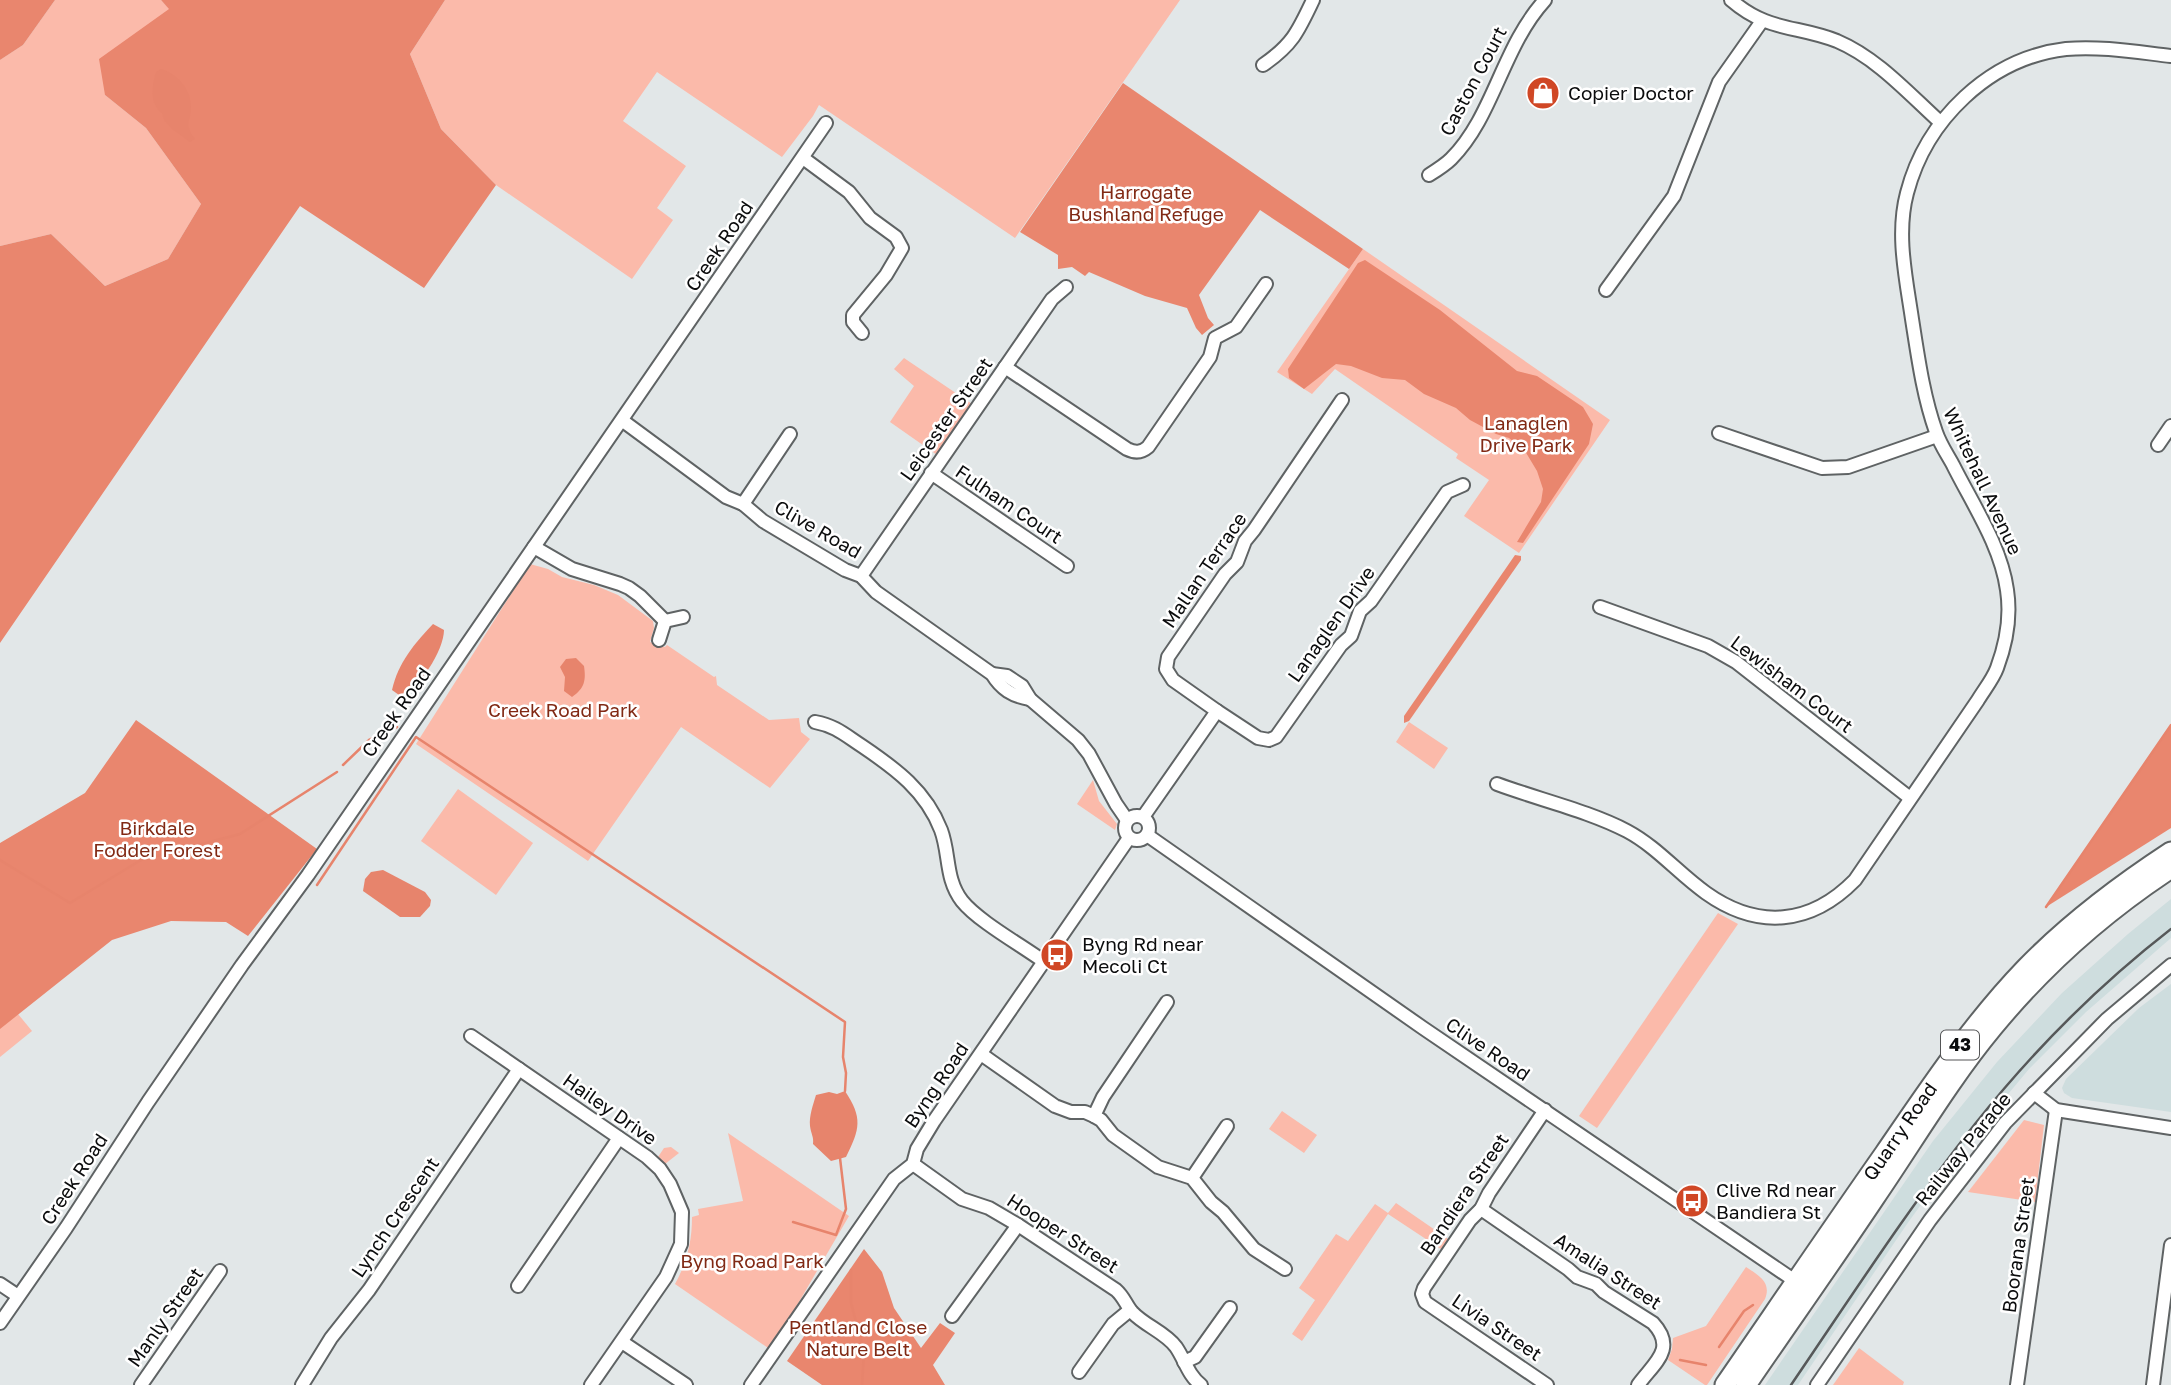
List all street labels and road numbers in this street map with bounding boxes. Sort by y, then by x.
street label: Caston Court [1434,22,1511,139]
street label: Creek Road [680,196,757,295]
street label: Leicester Street [895,353,997,485]
street label: Whitehall Avenue [1939,403,2028,558]
street label: Fulham Court [951,459,1067,548]
street label: Clive Road [771,494,866,563]
street label: Mallan Terrace [1157,508,1251,632]
street label: Lanaglen Drive [1282,561,1379,686]
street label: Lewisham Court [1727,630,1858,737]
street label: Creek Road [356,662,435,761]
street label: Clive Road [1442,1012,1535,1085]
road number: 43 [1941,1030,1979,1060]
street label: Byng Road [899,1038,972,1132]
street label: Hailey Drive [559,1068,662,1149]
street label: Quarry Road [1858,1078,1941,1184]
street label: Railway Parade [1910,1087,2015,1210]
street label: Bandiera Street [1414,1128,1513,1259]
street label: Creek Road [36,1129,112,1229]
street label: Lynch Crescent [346,1152,443,1281]
street label: Boorana Street [1997,1176,2038,1314]
street label: Hooper Street [1003,1188,1123,1277]
street label: Amalia Street [1550,1227,1666,1314]
street label: Manly Street [122,1263,207,1371]
street label: Livia Street [1448,1288,1547,1365]

